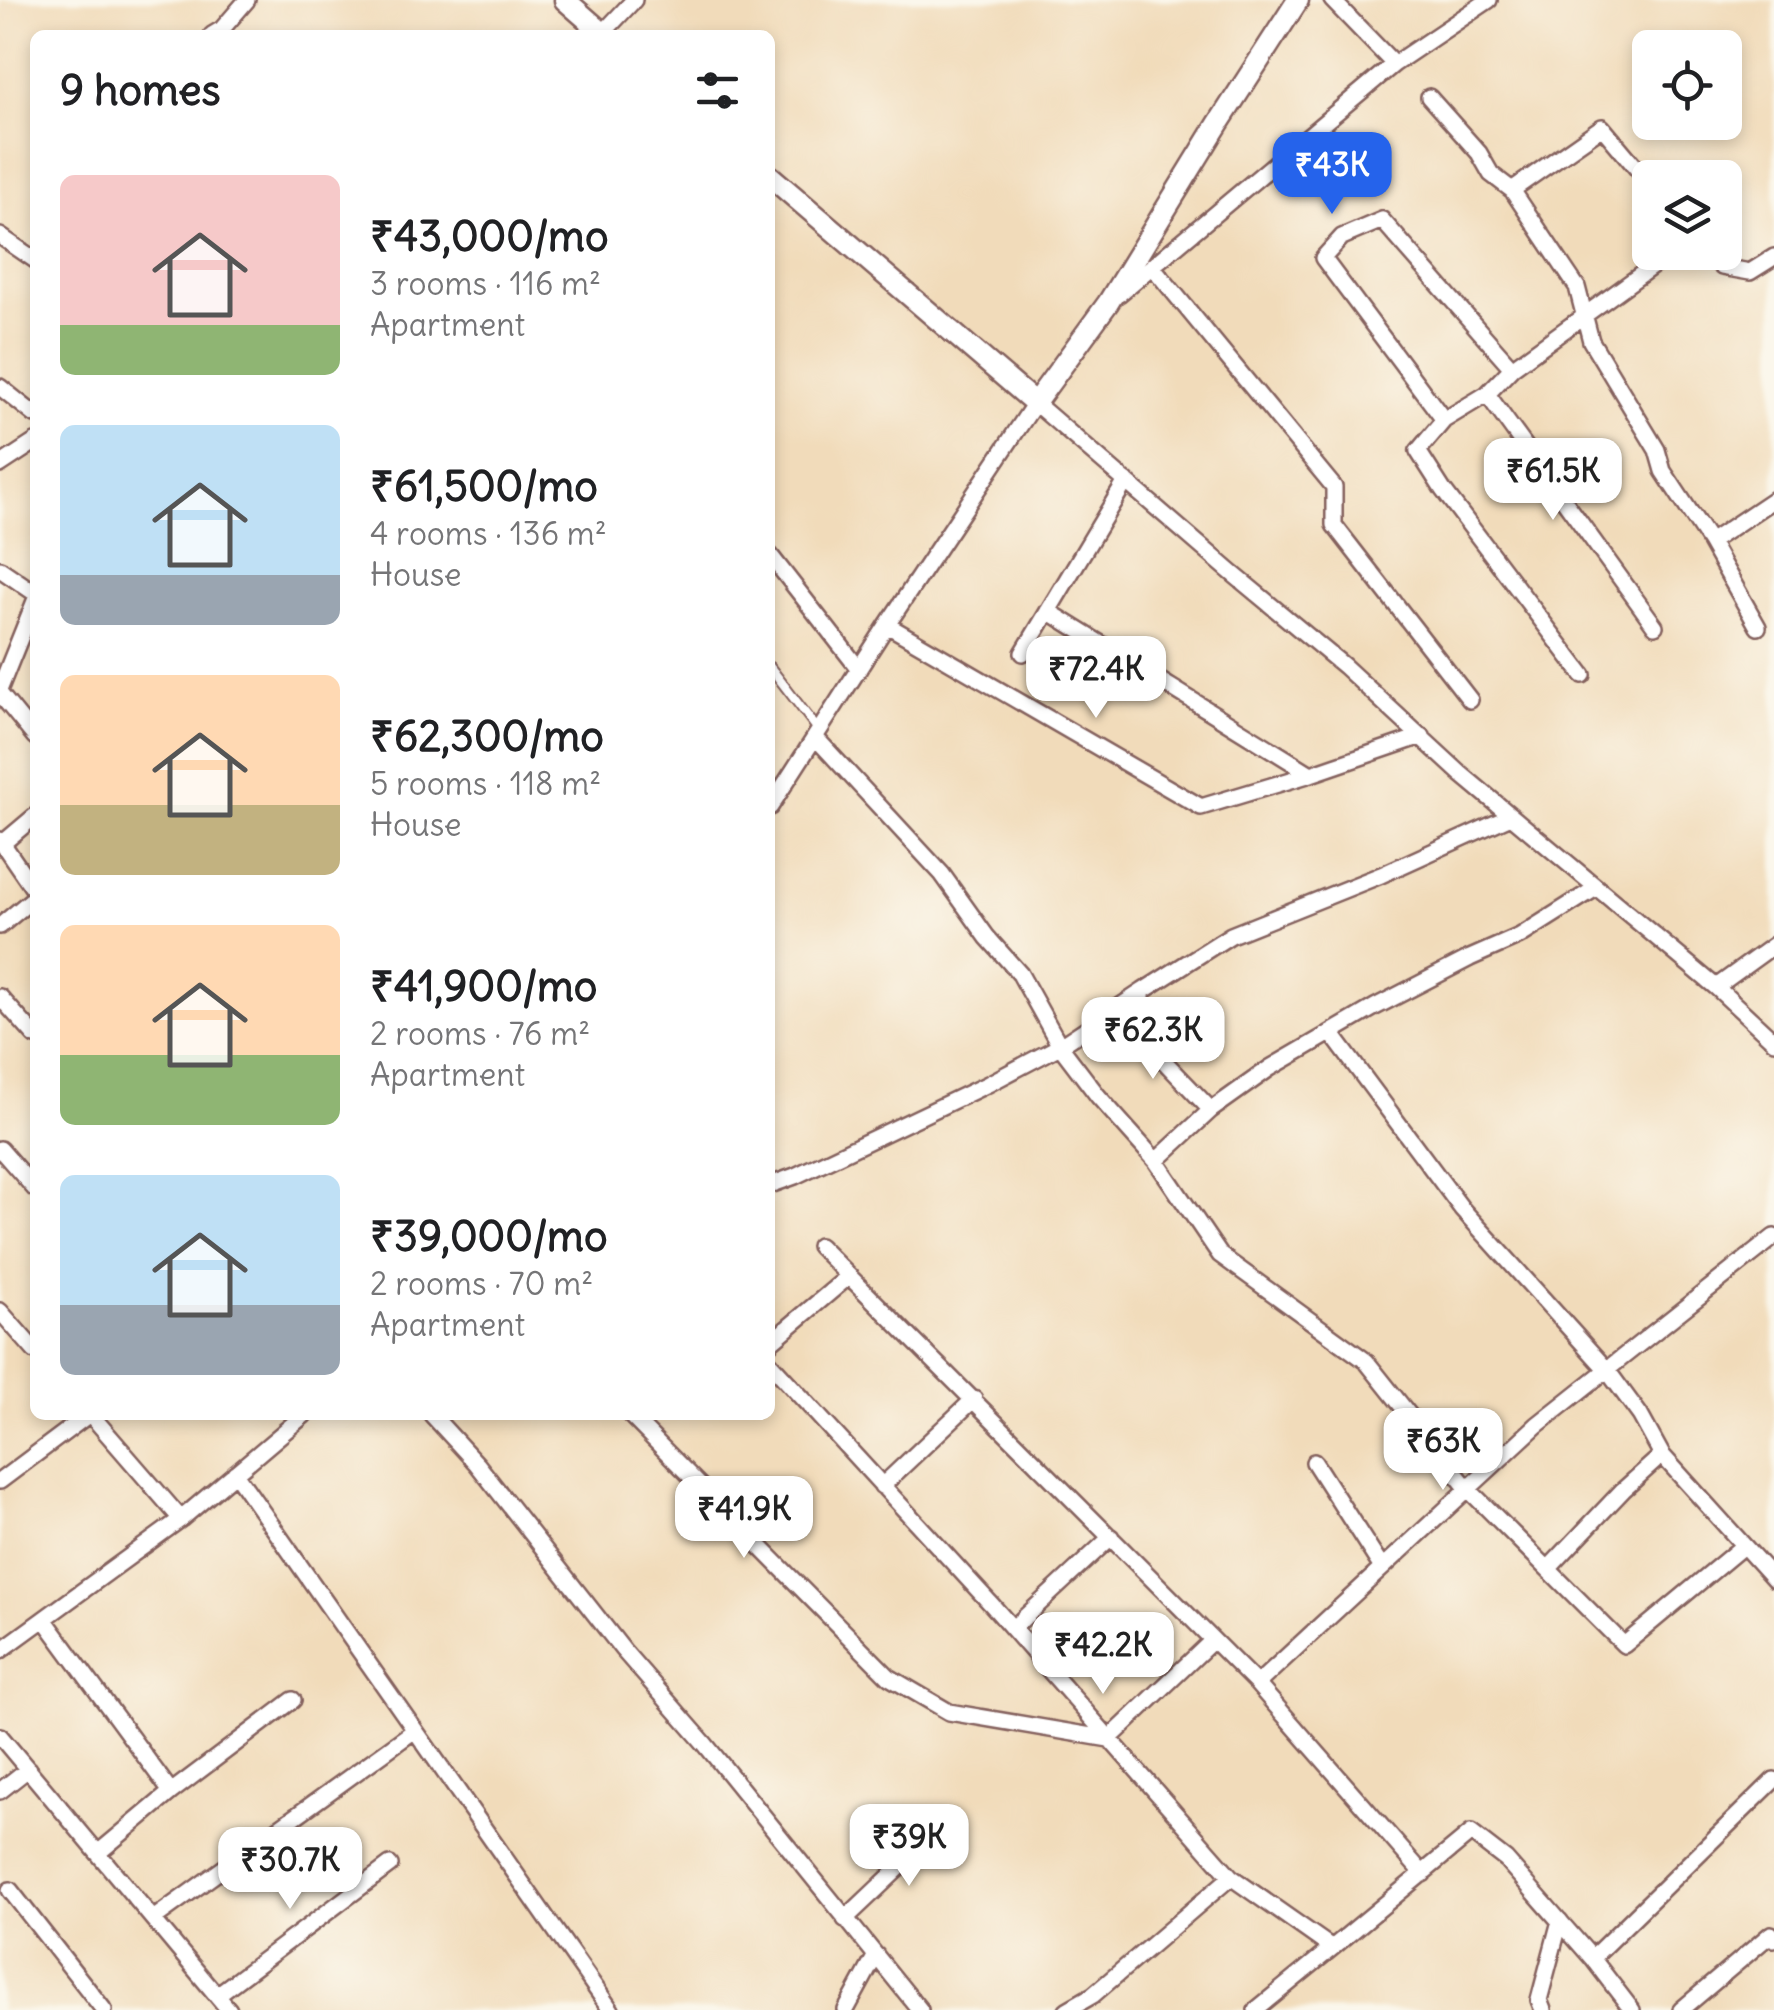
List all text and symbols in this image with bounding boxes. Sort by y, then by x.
map controls [1632,30,1742,270]
button: locate [1632,30,1742,140]
icon: filters [690,63,745,118]
text: 9 homes [60,64,221,116]
pin: ₹43K [1273,132,1391,217]
text: ₹43K [1295,144,1369,185]
button: layers [1632,160,1742,270]
text: ₹43,000/mo [370,210,609,262]
icon: home [140,215,260,335]
text: 3 rooms · 116 m² [370,263,601,304]
text: Apartment [370,304,525,345]
pin: ₹61.5K [1472,438,1634,523]
text: ₹61.5K [1506,450,1600,491]
text: ₹61,500/mo [370,460,598,512]
icon: home [140,465,260,585]
text: 4 rooms · 136 m² [370,513,607,554]
text: House [370,554,461,595]
pin: ₹72.4K [1015,636,1177,721]
text: ₹72.4K [1048,648,1144,689]
text: ₹62,300/mo [370,710,604,762]
icon: home [140,715,260,835]
text: 5 rooms · 118 m² [370,763,601,804]
text: House [370,804,461,845]
text: ₹41,900/mo [370,960,597,1012]
icon: home [140,965,260,1085]
pin: ₹62.3K [1072,997,1234,1082]
text: ₹62.3K [1104,1009,1202,1050]
text: 2 rooms · 76 m² [370,1013,590,1054]
text: Apartment [370,1054,525,1095]
text: ₹39,000/mo [370,1210,608,1262]
icon: home [140,1215,260,1335]
text: 2 rooms · 70 m² [370,1263,593,1304]
text: Apartment [370,1304,525,1345]
pin: ₹63K [1384,1408,1502,1493]
text: ₹63K [1406,1420,1480,1461]
pin: ₹41.9K [663,1476,825,1561]
text: ₹41.9K [697,1488,791,1529]
pin: ₹42.2K [1022,1612,1184,1697]
text: ₹42.2K [1054,1624,1152,1665]
pin: ₹39K [850,1804,968,1889]
text: ₹39K [872,1816,946,1857]
pin: ₹30.7K [209,1827,371,1912]
text: ₹30.7K [240,1839,340,1880]

